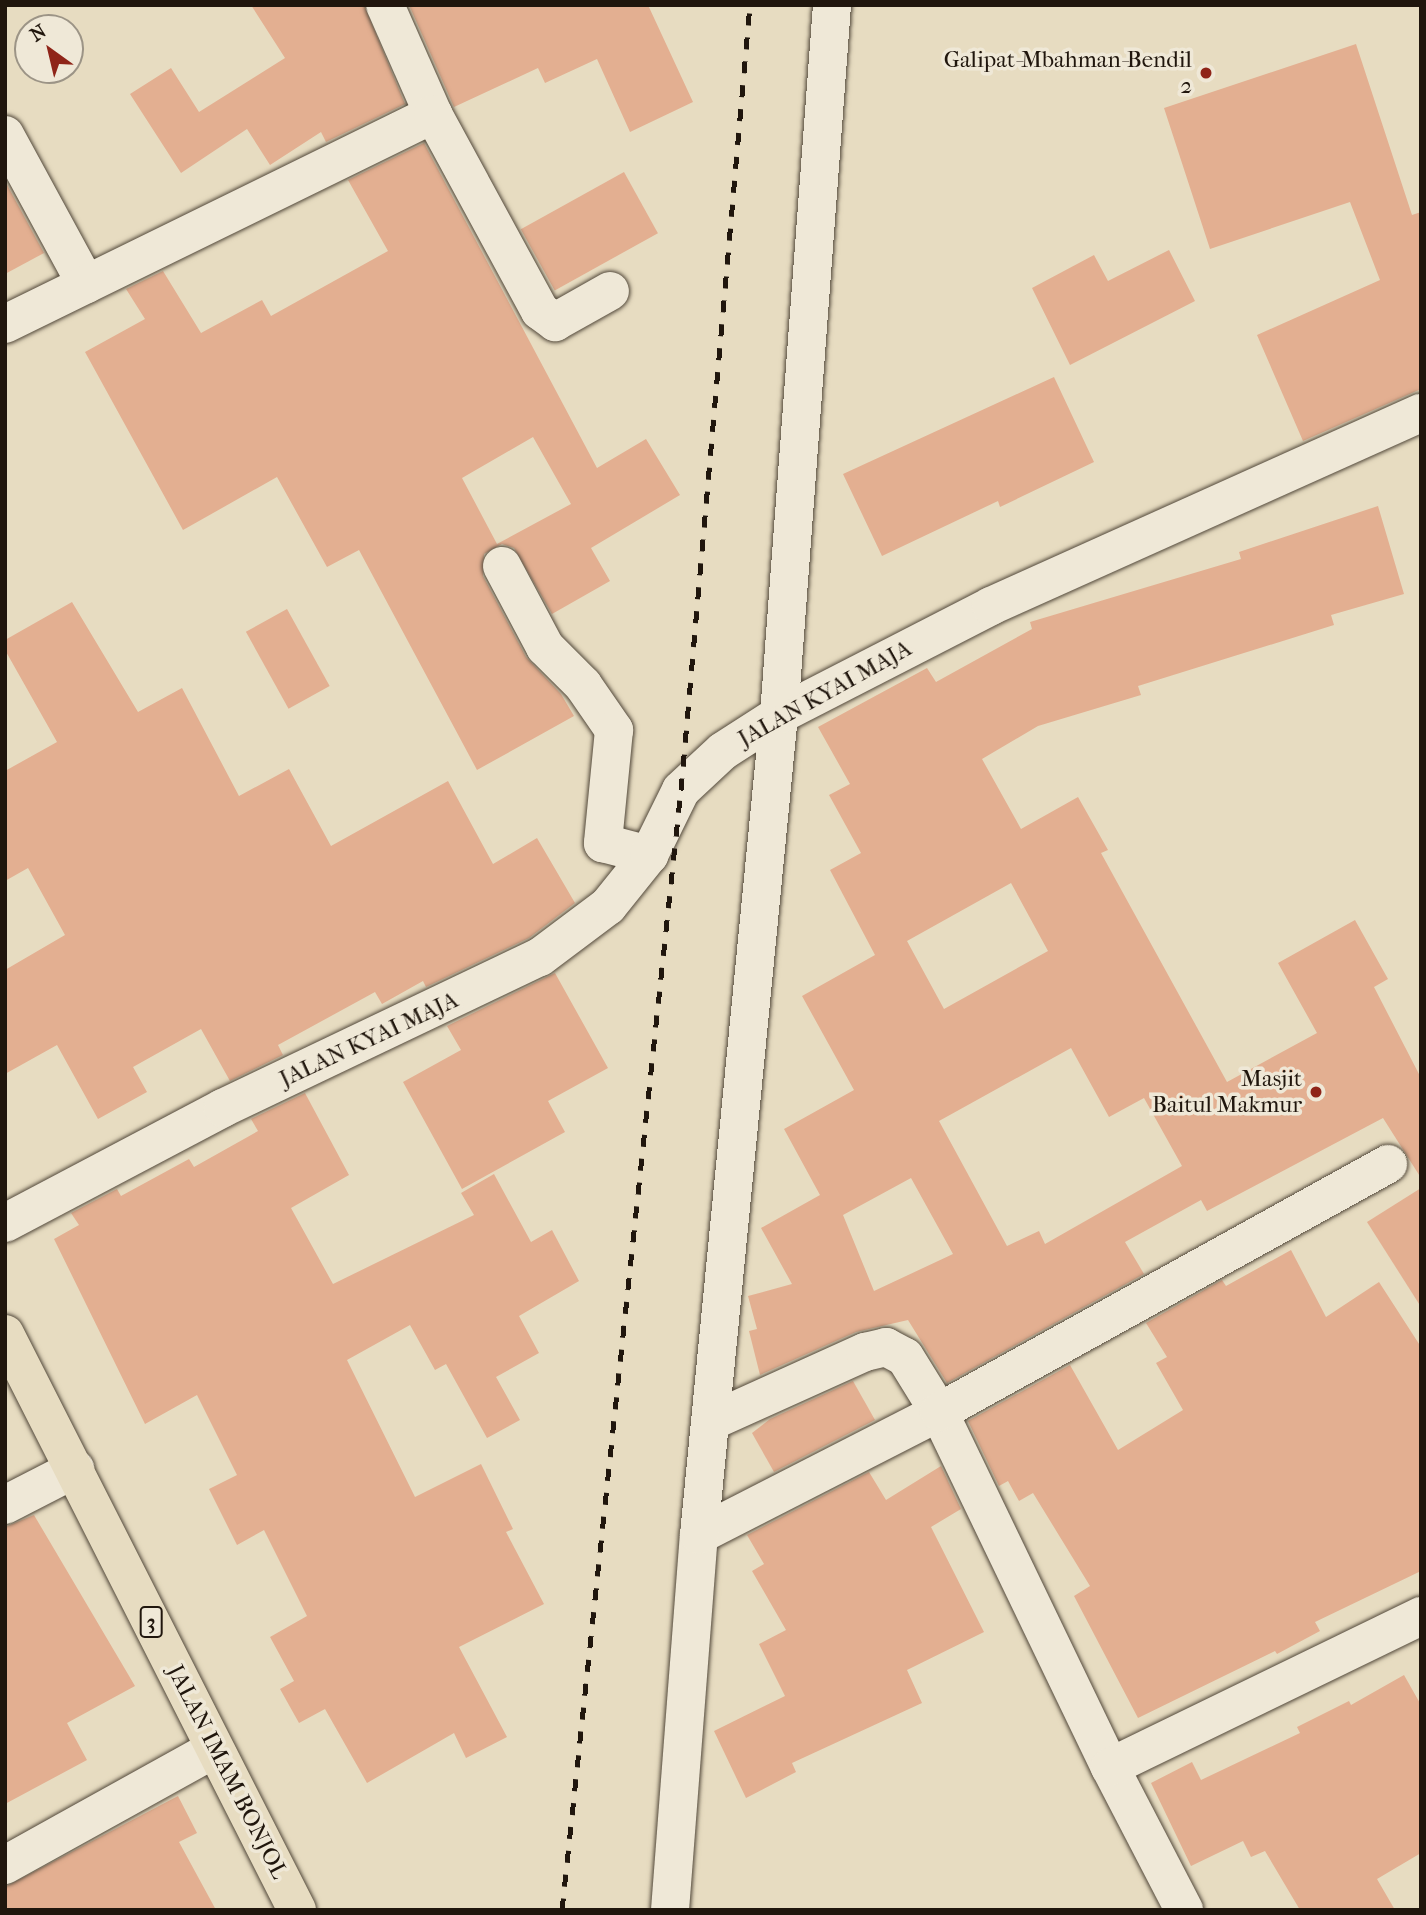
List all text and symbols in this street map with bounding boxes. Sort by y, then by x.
north arrow [14,14,84,84]
text: N [26,20,50,46]
place label: Galipat-Mbahman-Bendil 2 [944,46,1192,100]
marker: Galipat-Mbahman-Bendil 2 [1198,65,1214,81]
street label: JALAN KYAI MAJA [734,635,916,753]
street label: JALAN KYAI MAJA [275,987,463,1093]
place label: Masjit Baitul Makmur [1152,1065,1302,1119]
marker: Masjit Baitul Makmur [1308,1084,1324,1100]
road number: 3 [139,1604,163,1640]
street label: JALAN IMAM BONJOL [161,1660,293,1884]

